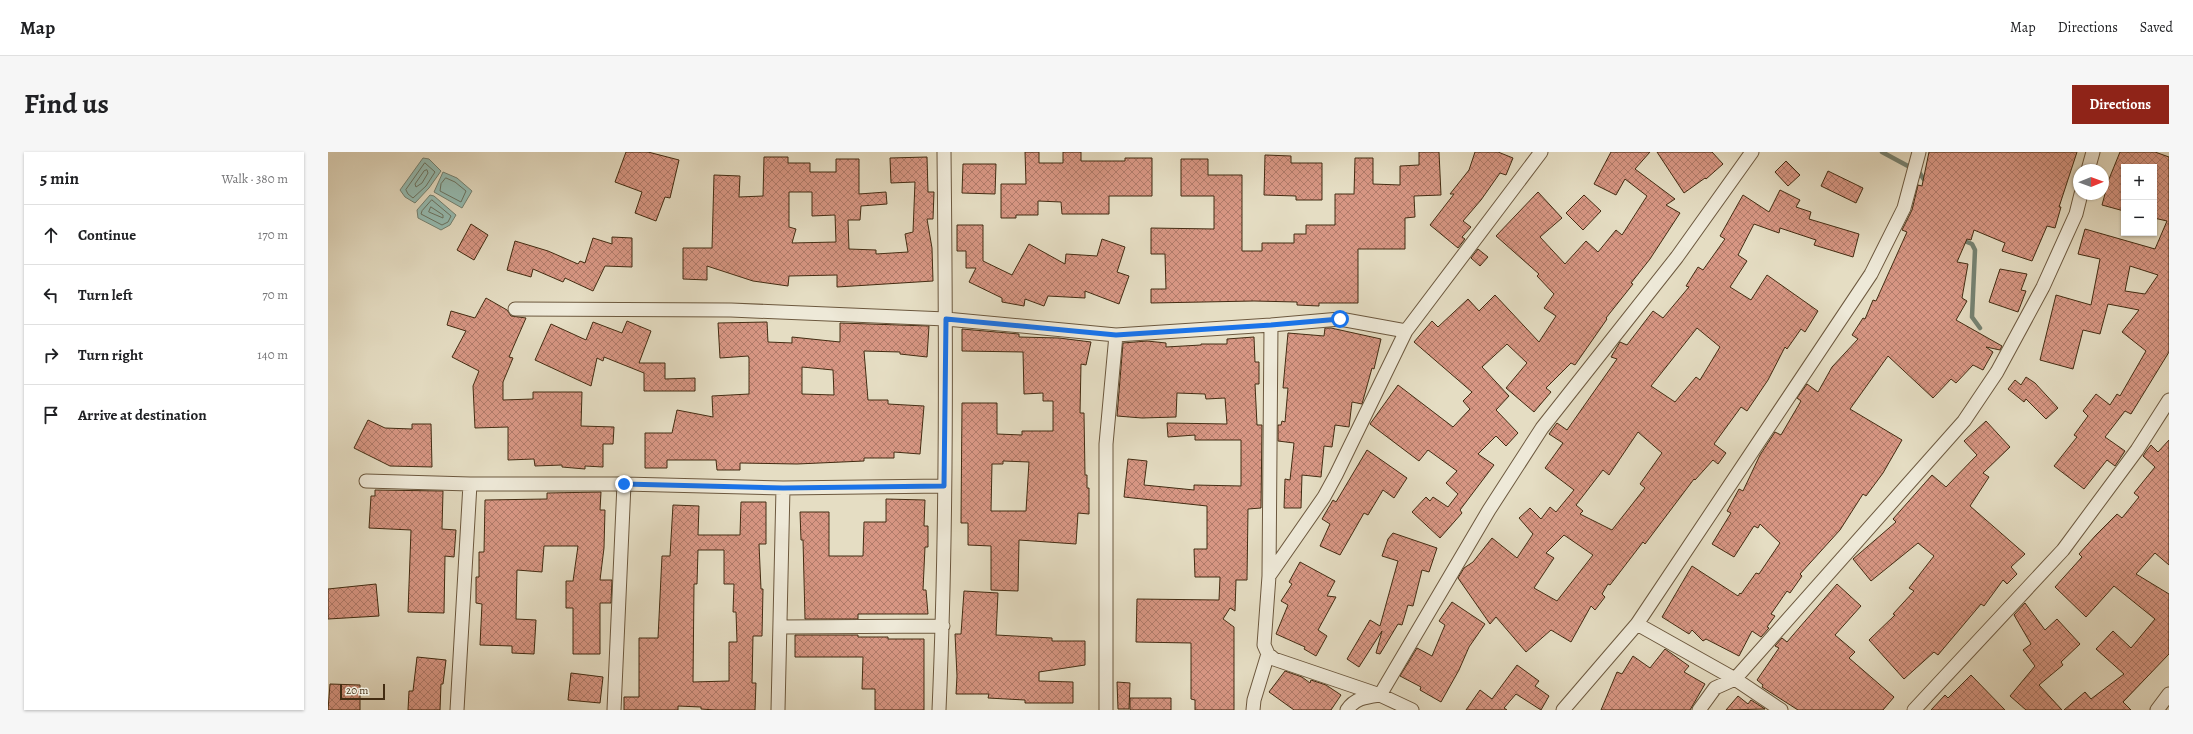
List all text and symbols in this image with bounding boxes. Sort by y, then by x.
text: Map [20,15,55,41]
text: Map [2010,18,2036,37]
text: Directions [2058,18,2118,37]
text: Saved [2140,18,2173,37]
text: Find us [24,85,109,123]
button: Directions [2072,85,2169,124]
north arrow [2073,164,2109,200]
map controls [2121,164,2157,236]
button: + [2121,164,2157,200]
text: 5 min [40,167,79,190]
text: Walk · 380 m [221,170,288,187]
button: − [2121,200,2157,236]
icon: ahead [40,224,62,246]
text: Continue [78,225,136,245]
text: 170 m [258,226,288,243]
icon: left [40,284,62,306]
text: Turn left [78,285,133,305]
text: 70 m [262,286,288,303]
route start [1331,310,1349,328]
icon: right [40,344,62,366]
text: Turn right [78,345,143,365]
text: 140 m [257,346,288,363]
icon: arrive [40,404,62,426]
text: Arrive at destination [78,405,207,425]
route end [615,475,633,493]
scale bar [340,682,385,701]
text: 20 m [346,683,368,698]

